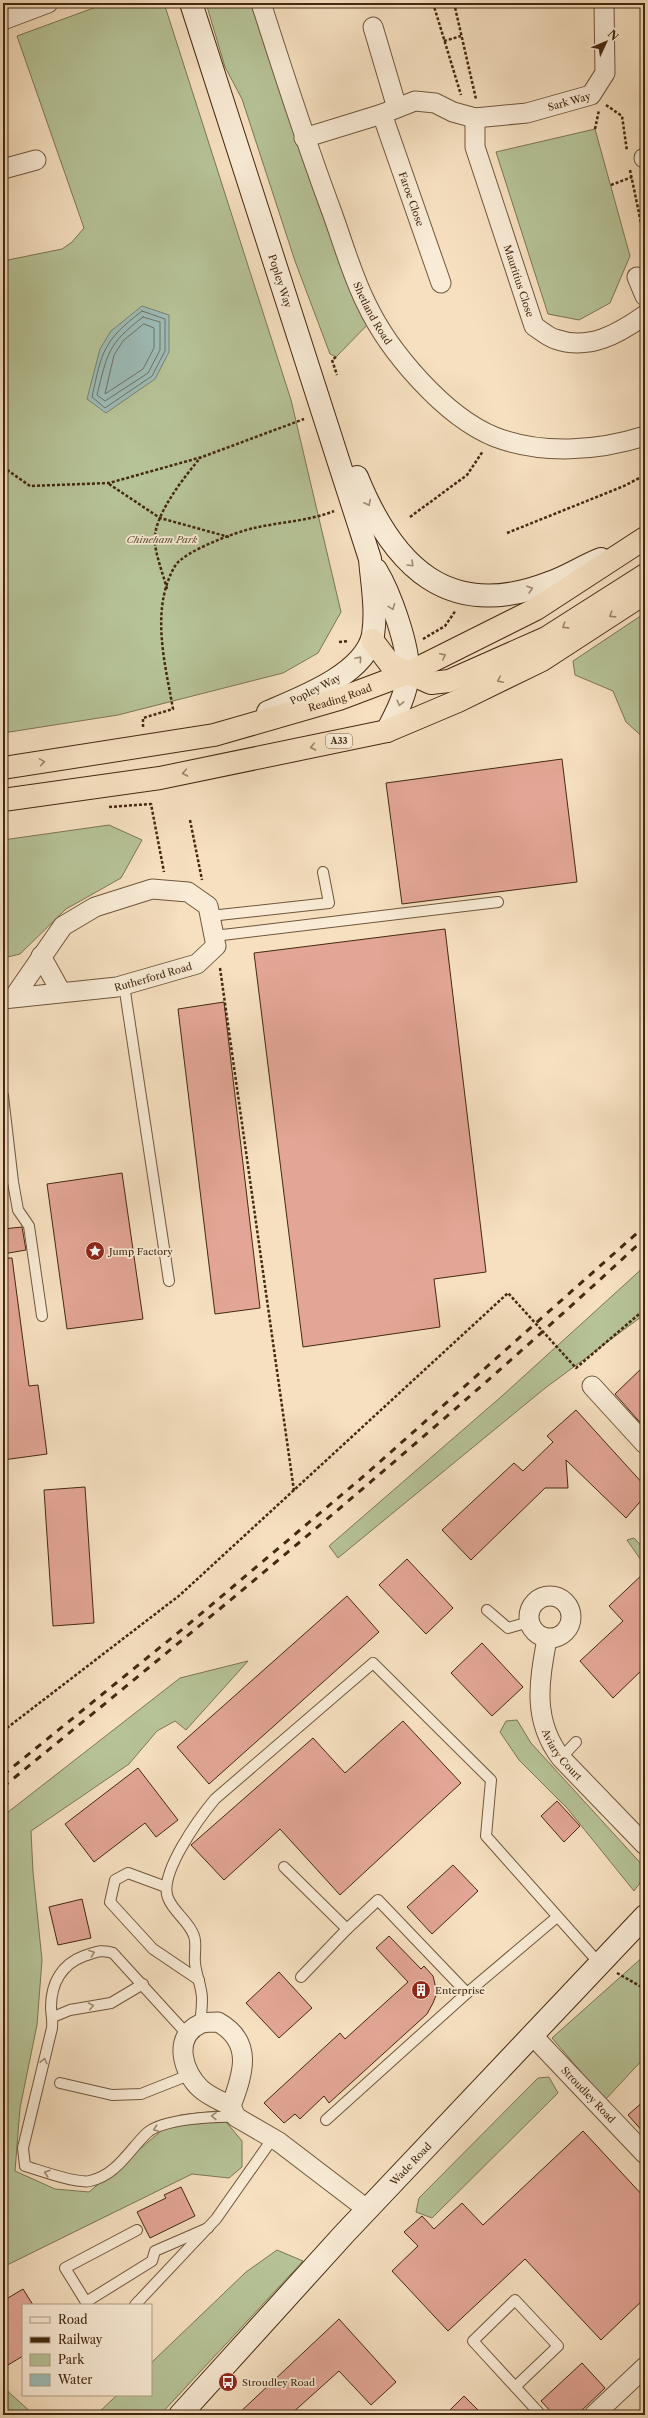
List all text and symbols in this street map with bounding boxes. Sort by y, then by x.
north arrow [586,22,626,62]
text: N [605,27,622,44]
street label: Sark Way [546,89,593,114]
street label: Faroe Close [396,170,427,228]
street label: Mauritius Close [501,243,537,319]
street label: Popley Way [265,253,295,310]
street label: Shetland Road [350,280,395,347]
one-way arrow [363,498,370,506]
park label: Chineham Park [127,533,198,546]
one-way arrow [406,559,413,566]
one-way arrow [527,585,534,593]
one-way arrow [387,603,395,610]
one-way arrow [609,610,616,617]
one-way arrow [562,621,569,629]
one-way arrow [439,653,446,661]
one-way arrow [354,657,361,664]
street label: Popley Way [288,671,343,708]
one-way arrow [497,675,504,683]
street label: Reading Road [307,681,374,715]
one-way arrow [396,699,405,706]
road number: A33 [326,734,352,748]
one-way arrow [310,742,316,750]
one-way arrow [38,758,45,767]
one-way arrow [182,768,189,777]
street label: Rutherford Road [113,960,193,995]
place icon: Jump Factory [84,1240,106,1262]
place label: Jump Factory [107,1245,173,1258]
street label: Aviary Court [539,1727,585,1783]
one-way arrow [88,1950,95,1958]
building icon: Enterprise [410,1979,432,2001]
place label: Enterprise [435,1984,485,1997]
one-way arrow [88,2002,94,2010]
one-way arrow [39,2058,47,2064]
street label: Stroudley Road [558,2064,618,2126]
one-way arrow [211,2112,217,2120]
one-way arrow [153,2124,160,2132]
street label: Wade Road [387,2140,434,2189]
one-way arrow [44,2169,51,2177]
legend [22,2304,152,2396]
text: Road [58,2312,88,2327]
text: Railway [58,2332,103,2347]
text: Park [58,2352,85,2367]
bus stop icon: Stroudley Road [217,2371,239,2393]
text: Water [57,2372,92,2387]
place label: Stroudley Road [242,2376,315,2389]

